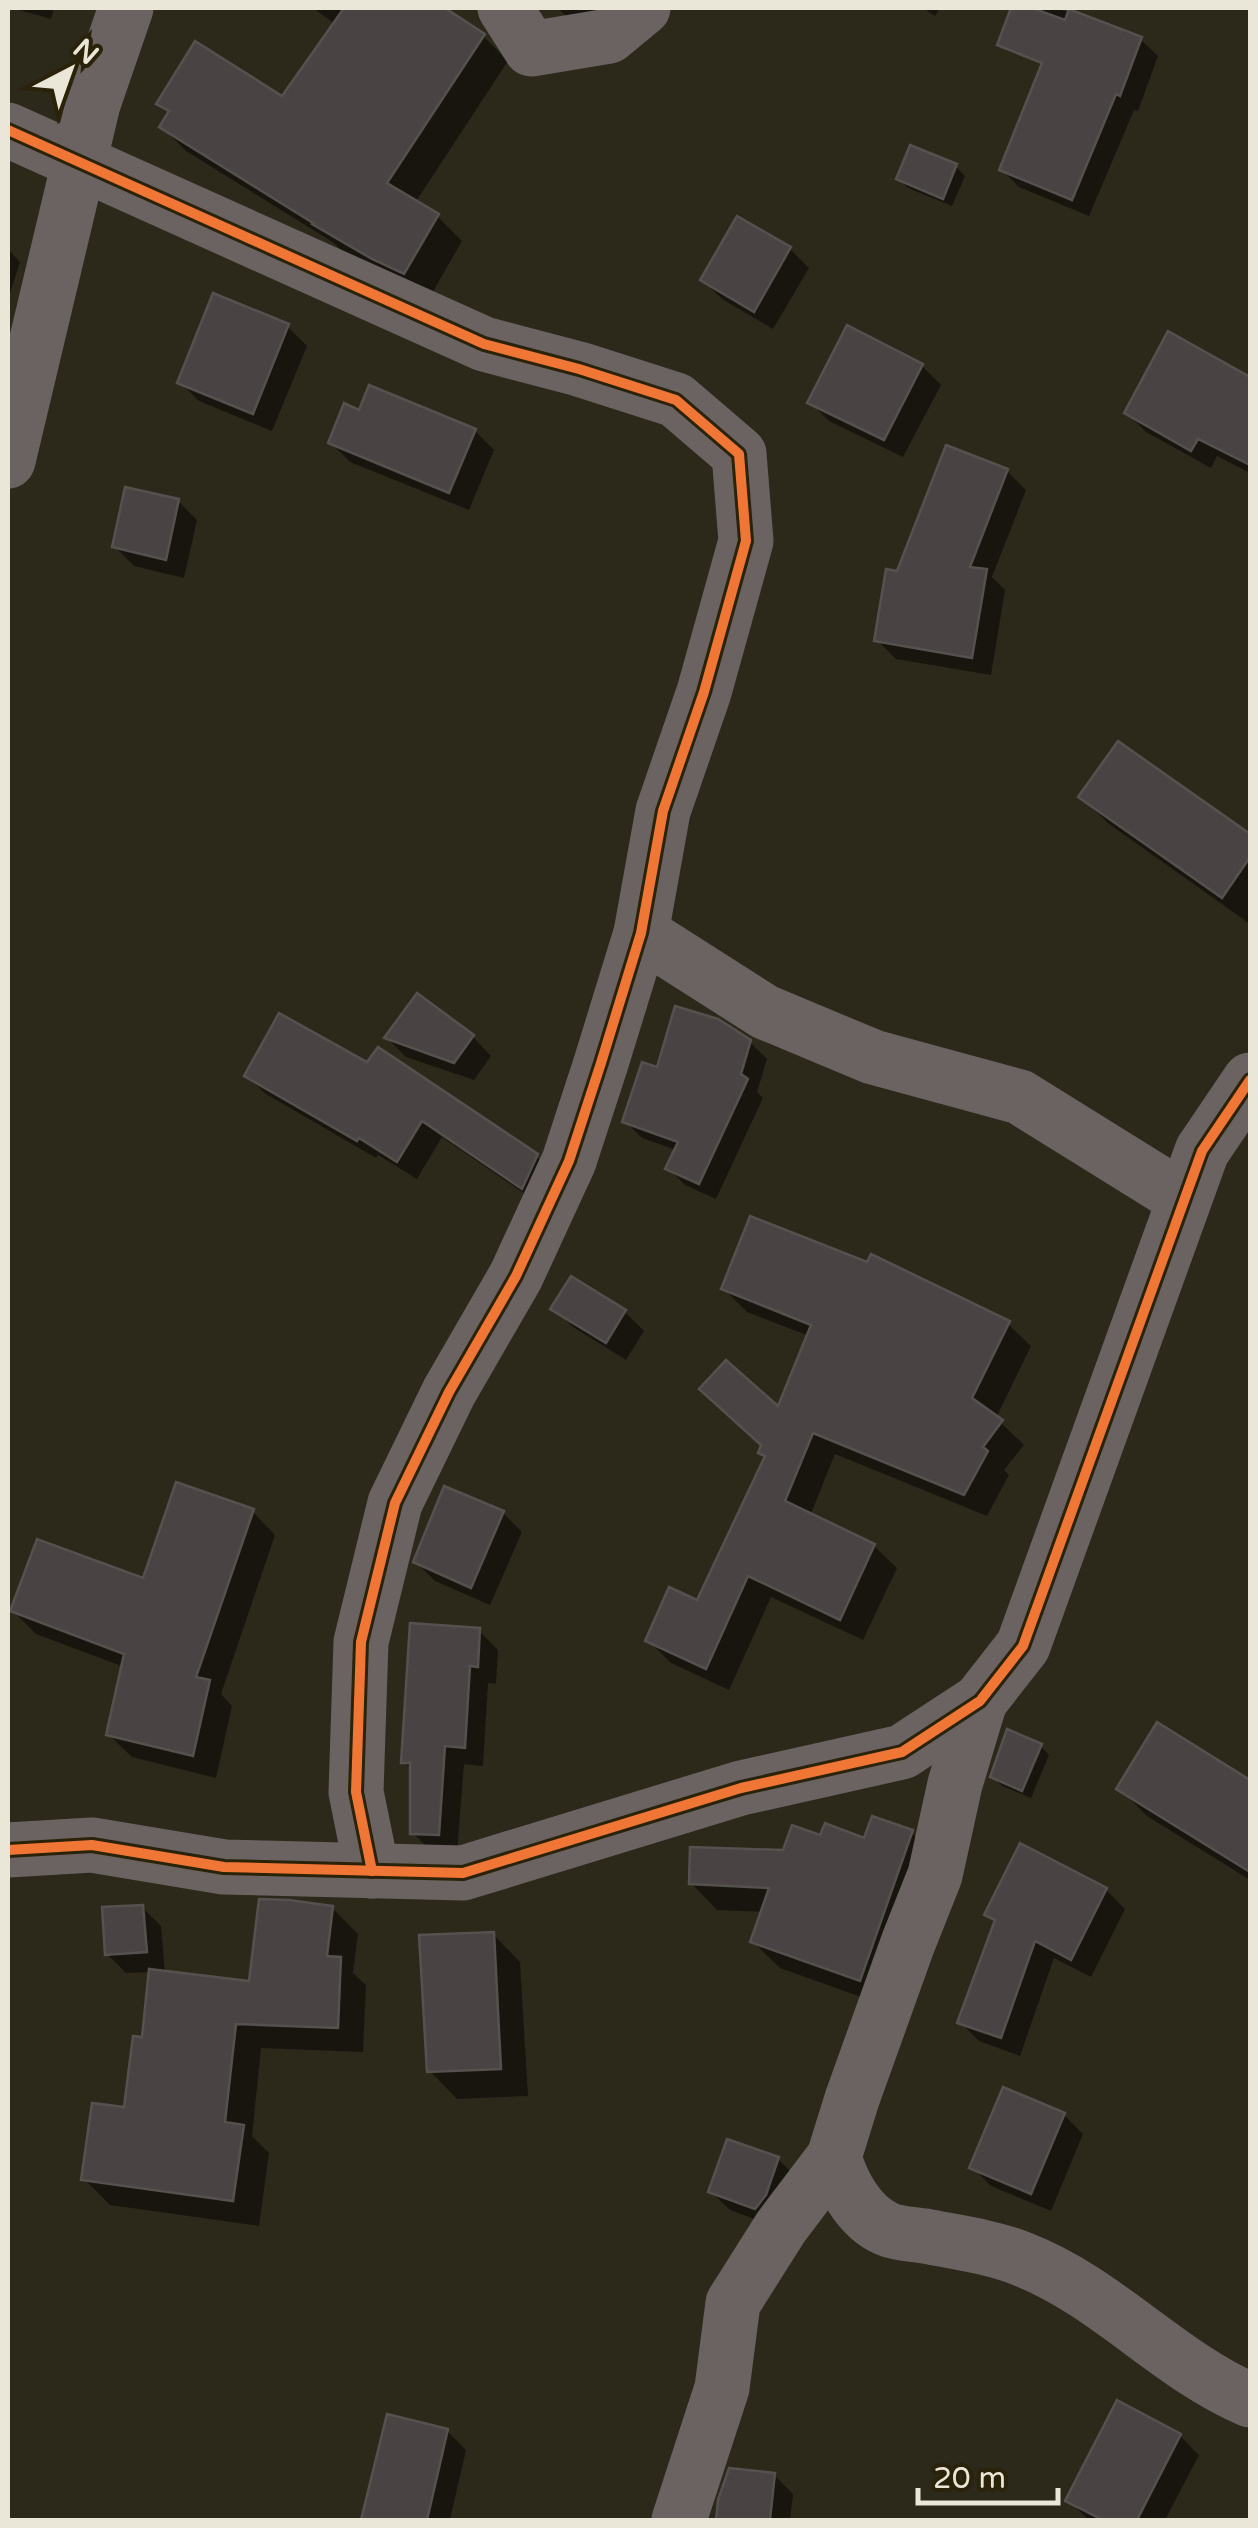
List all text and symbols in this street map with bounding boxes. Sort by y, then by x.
north arrow [20,20,120,120]
text: N [66,32,105,72]
scale bar [918,2443,1058,2505]
text: 20 m [933,2460,1006,2497]

